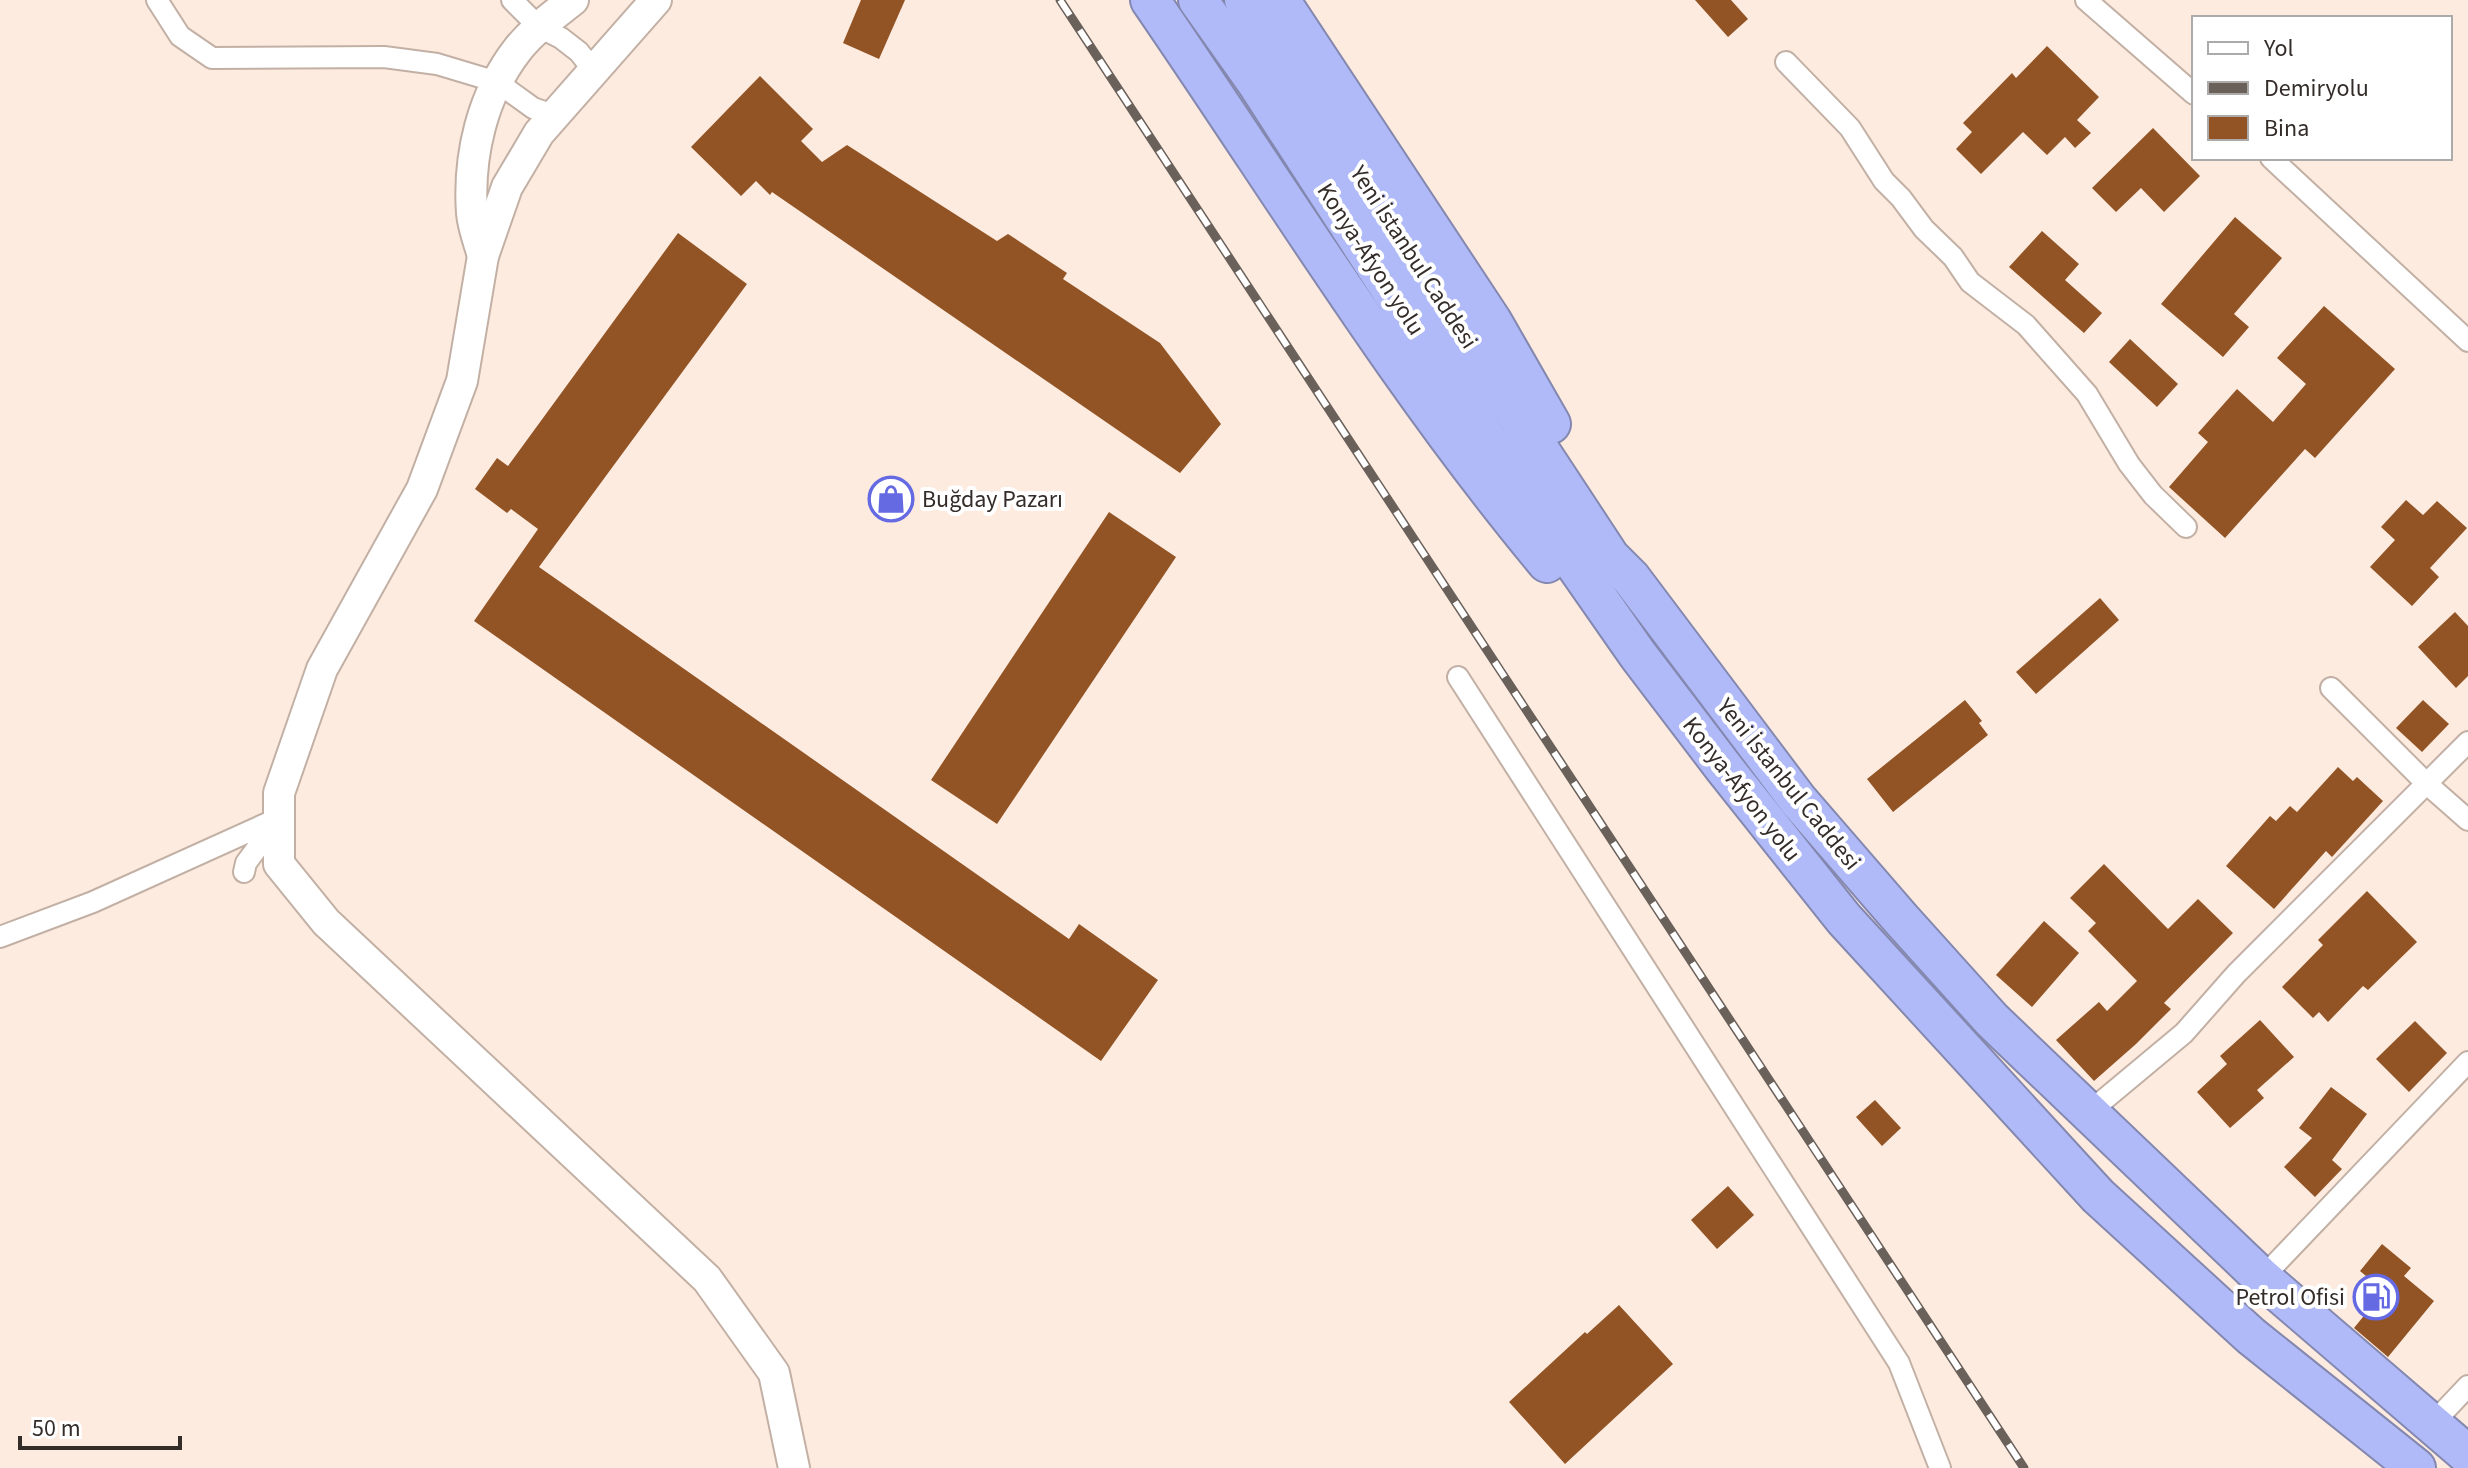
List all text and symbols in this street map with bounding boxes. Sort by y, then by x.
legend [2192,16,2452,160]
text: Yol [2263,31,2294,66]
text: Demiryolu [2264,71,2369,106]
text: Bina [2264,111,2309,146]
street label: Yeni İstanbul Caddesi [1341,158,1486,356]
street label: Konya-Afyon yolu [1308,176,1433,342]
shop icon: Buğday Pazarı [867,475,915,523]
place label: Buğday Pazarı [922,482,1063,517]
street label: Yeni İstanbul Caddesi [1708,690,1869,878]
street label: Konya-Afyon yolu [1674,709,1809,869]
fuel station icon: Petrol Ofisi [2352,1273,2400,1321]
place label: Petrol Ofisi [2235,1280,2345,1315]
scale bar [20,1400,180,1450]
text: 50 m [32,1411,81,1446]

